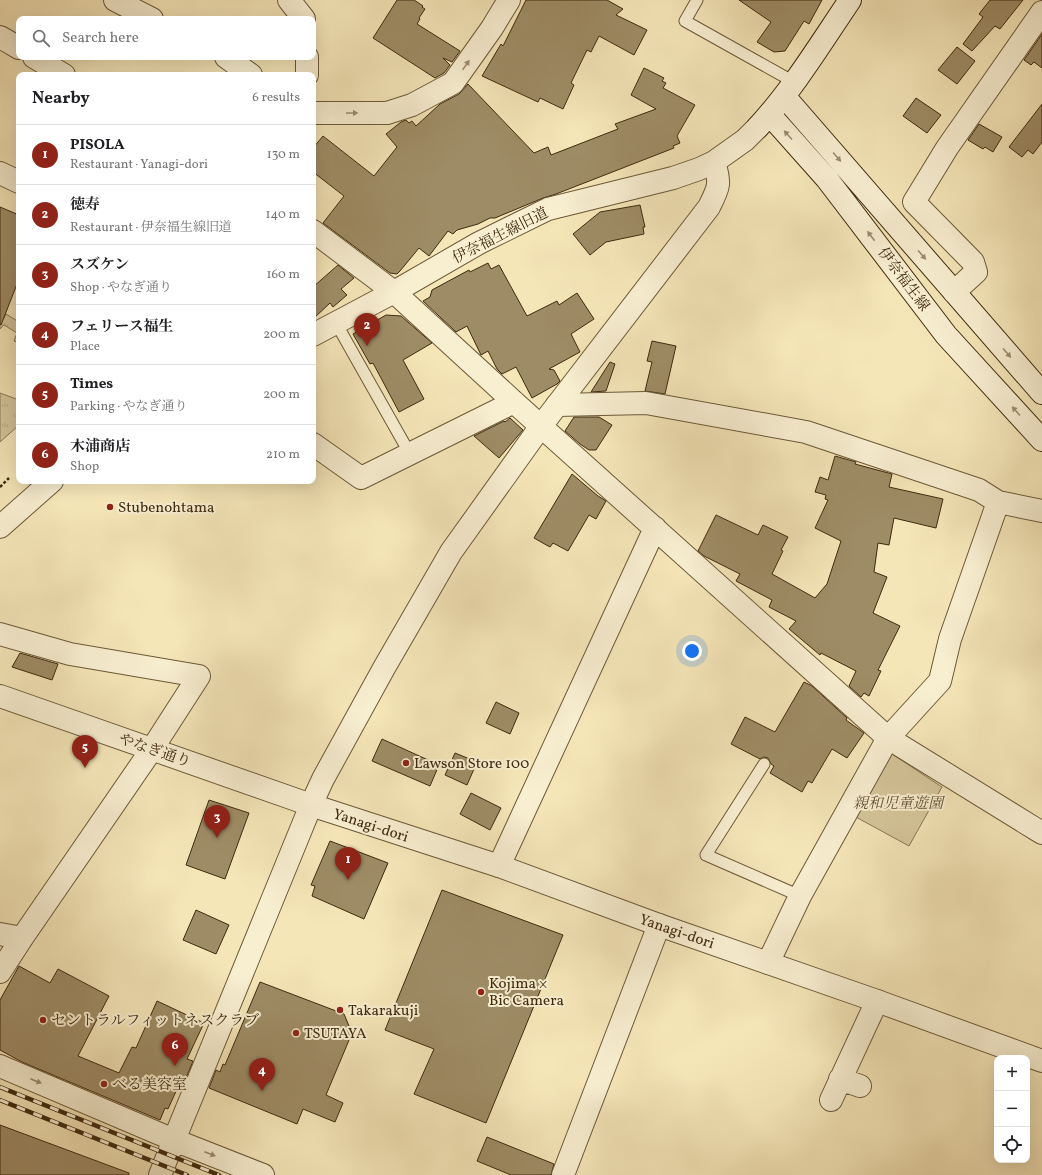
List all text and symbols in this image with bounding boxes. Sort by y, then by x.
search box [16,16,316,60]
icon: search [30,27,52,49]
text: Search here [62,28,139,49]
one-way arrow [462,60,470,70]
text: Nearby [32,87,90,110]
text: 6 results [252,89,300,107]
one-way arrow [346,110,359,116]
one-way arrow [784,130,793,141]
text: PISOLA [70,135,125,156]
text: 1 [42,146,48,164]
text: 130 m [267,146,300,164]
one-way arrow [832,151,841,162]
text: Restaurant · Yanagi-dori [70,156,208,174]
text: 徳寿 [70,195,100,216]
street label: 伊奈福生線旧道 [449,203,552,270]
text: 2 [42,206,48,224]
text: 140 m [266,206,300,224]
text: Restaurant · 伊奈福生線旧道 [70,219,232,237]
one-way arrow [867,230,875,241]
street label: 伊奈福生線 [872,244,934,316]
one-way arrow [917,250,927,260]
text: スズケン [70,255,129,276]
text: 3 [42,266,48,284]
text: 160 m [266,266,300,284]
text: Shop · やなぎ通り [70,279,172,297]
pin: 2 [354,313,380,346]
text: フェリース福生 [70,317,174,338]
text: 4 [41,326,49,344]
text: 200 m [263,326,300,344]
text: Place [70,338,100,356]
one-way arrow [1002,348,1011,359]
text: Times [70,374,113,395]
text: 5 [42,386,48,404]
text: 200 m [263,386,300,404]
text: Parking · やなぎ通り [70,398,188,416]
one-way arrow [1011,406,1020,417]
text: 木浦商店 [70,437,130,458]
text: 6 [41,446,49,464]
text: 210 m [266,446,300,464]
text: Shop [70,458,99,476]
place label: Stubenohtama [118,498,215,519]
marker: Stubenohtama [105,502,115,512]
your location [682,641,702,661]
street label: やなぎ通り [116,729,193,774]
pin: 5 [72,735,98,768]
place label: Lawson Store 100 [414,754,529,775]
marker: Lawson Store 100 [401,758,411,768]
park label: 親和児童遊園 [853,794,946,815]
street label: Yanagi-dori [330,804,411,848]
pin: 3 [204,805,230,838]
pin: 1 [335,847,361,880]
street label: Yanagi-dori [636,910,717,955]
place label: Kojima × Bic Camera [489,974,564,1012]
marker: Kojima × Bic Camera [476,987,486,997]
place label: Takarakuji [348,1001,418,1022]
marker: Takarakuji [335,1005,345,1015]
place label: セントラルフィットネスクラブ [51,1011,259,1032]
marker: セントラルフィットネスクラブ [38,1015,48,1025]
place label: TSUTAYA [304,1024,367,1045]
marker: TSUTAYA [291,1028,301,1038]
pin: 6 [162,1033,188,1066]
map controls [994,1055,1030,1163]
button: + [994,1055,1030,1091]
pin: 4 [249,1058,275,1091]
place label: べる美容室 [112,1075,187,1096]
one-way arrow [30,1079,42,1085]
marker: べる美容室 [99,1079,109,1089]
button: − [994,1091,1030,1127]
button: locate [994,1127,1030,1163]
one-way arrow [205,1152,217,1158]

